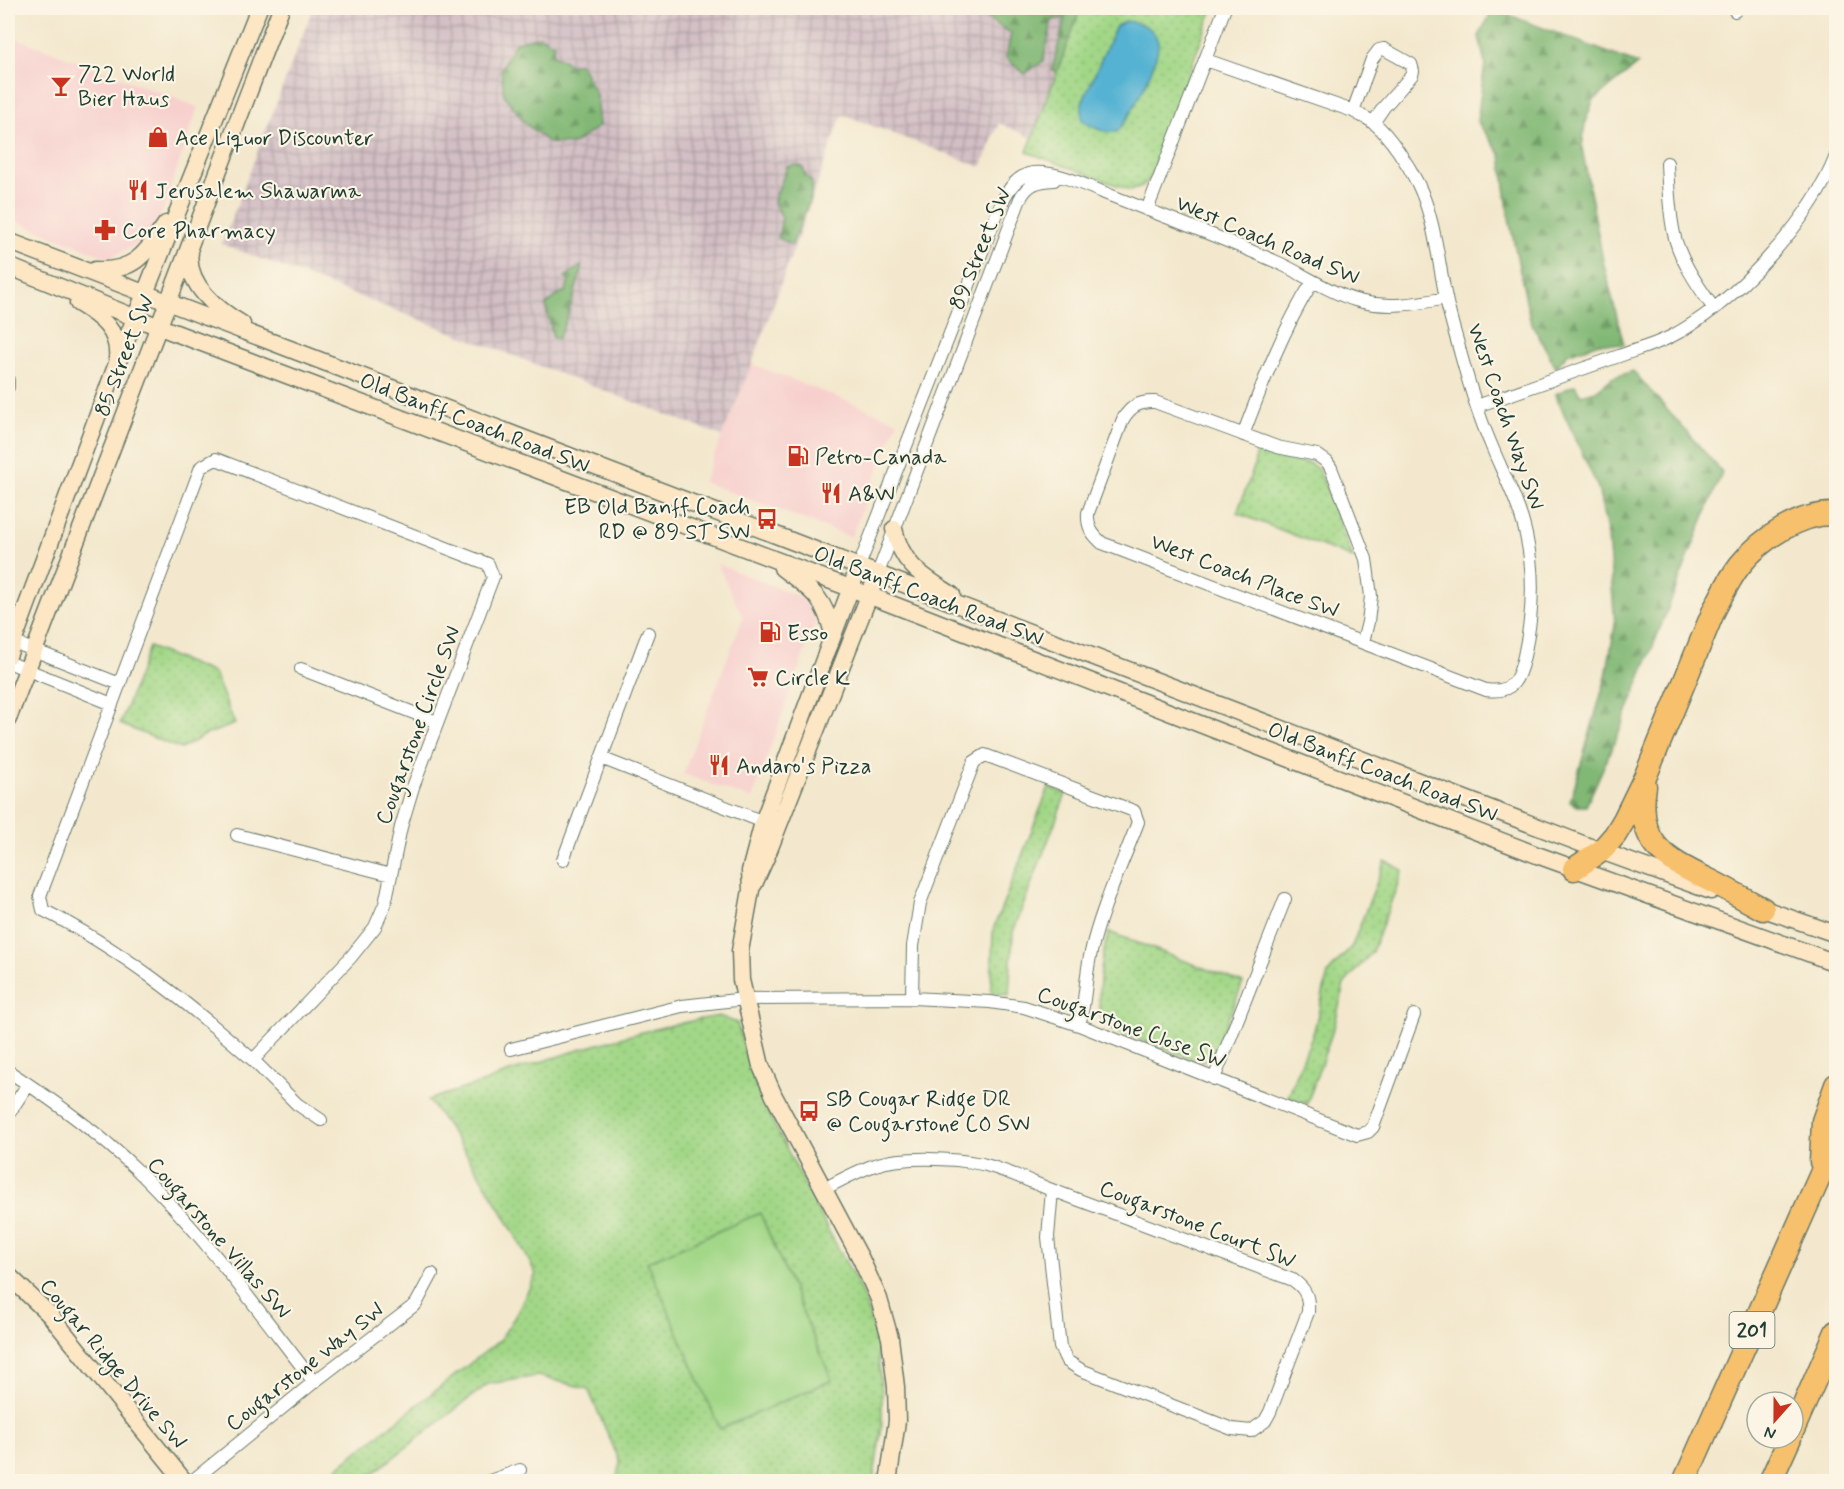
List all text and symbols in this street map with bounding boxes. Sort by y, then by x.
place label: 722 World Bier Haus [78,61,175,114]
bar icon: 722 World Bier Haus [49,74,73,98]
shop icon: Ace Liquor Discounter [146,125,170,149]
place label: Ace Liquor Discounter [175,125,374,153]
restaurant icon: Jerusalem Shawarma [126,178,150,202]
place label: Jerusalem Shawarma [155,178,362,206]
street label: 89 Street SW [944,183,1018,314]
street label: West Coach Road SW [1171,190,1363,292]
pharmacy icon: Core Pharmacy [93,218,117,242]
place label: Core Pharmacy [122,218,276,246]
street label: 85 Street SW [89,291,161,421]
street label: West Coach Way SW [1460,320,1550,513]
street label: Old Banff Coach Road SW [355,367,593,481]
fuel station icon: Petro-Canada [786,444,810,468]
place label: Petro-Canada [815,444,947,472]
restaurant icon: A&W [819,481,843,505]
place label: A&W [848,481,895,509]
place label: EB Old Banff Coach RD @ 89 ST SW [564,494,750,547]
bus stop icon: EB Old Banff Coach RD @ 89 ST SW [755,507,779,531]
street label: West Coach Place SW [1146,528,1342,626]
street label: Old Banff Coach Road SW [809,540,1047,654]
fuel station icon: Esso [758,620,782,644]
place label: Esso [787,620,828,648]
street label: Cougarstone Circle SW [370,623,471,830]
supermarket icon: Circle K [746,665,770,689]
place label: Circle K [775,665,850,693]
street label: Old Banff Coach Road SW [1263,716,1501,830]
restaurant icon: Andaro's Pizza [707,753,731,777]
place label: Andaro's Pizza [736,753,871,781]
street label: Cougarstone Close SW [1032,981,1230,1078]
place label: SB Cougar Ridge DR @ Cougarstone CO SW [826,1086,1030,1142]
bus stop icon: SB Cougar Ridge DR @ Cougarstone CO SW [797,1099,821,1123]
street label: Cougarstone Villas SW [138,1152,297,1327]
street label: Cougarstone Court SW [1094,1175,1299,1278]
street label: Cougar Ridge Drive SW [31,1273,192,1457]
street label: Cougarstone Way SW [220,1297,392,1441]
road number: 201 [1730,1312,1774,1348]
north arrow [1745,1390,1805,1450]
text: N [1761,1421,1779,1444]

